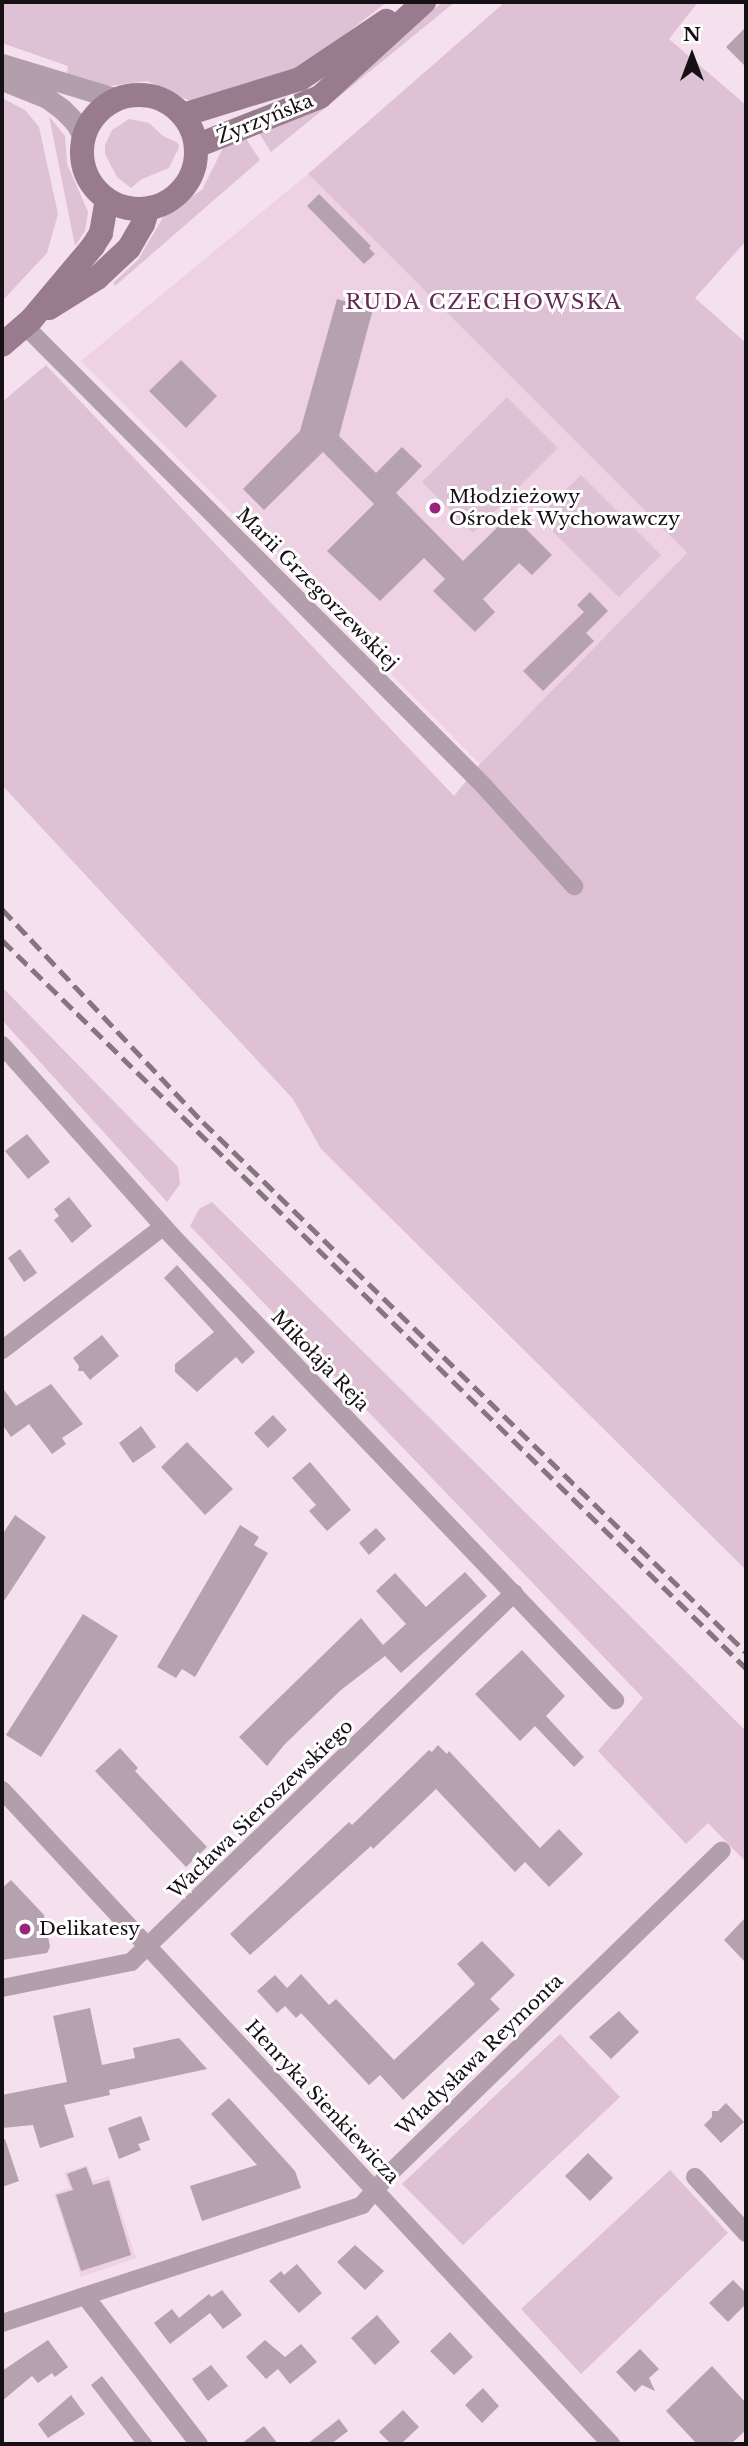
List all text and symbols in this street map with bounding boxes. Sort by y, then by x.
north arrow [657,21,727,91]
text: N [683,23,701,46]
street label: Żyrzyńska [214,89,316,149]
district label: RUDA CZECHOWSKA [347,289,621,315]
place label: Młodzieżowy Ośrodek Wychowawczy [449,486,681,530]
marker: Młodzieżowy Ośrodek Wychowawczy [427,500,443,516]
street label: Marii Grzegorzewskiej [231,503,403,675]
street label: Mikołaja Reja [266,1306,374,1416]
street label: Wacława Sieroszewskiego [164,1715,358,1903]
place label: Delikatesy [39,1918,140,1940]
marker: Delikatesy [17,1921,33,1937]
street label: Władysława Reymonta [392,1970,568,2140]
street label: Henryka Sienkiewicza [240,2015,404,2189]

